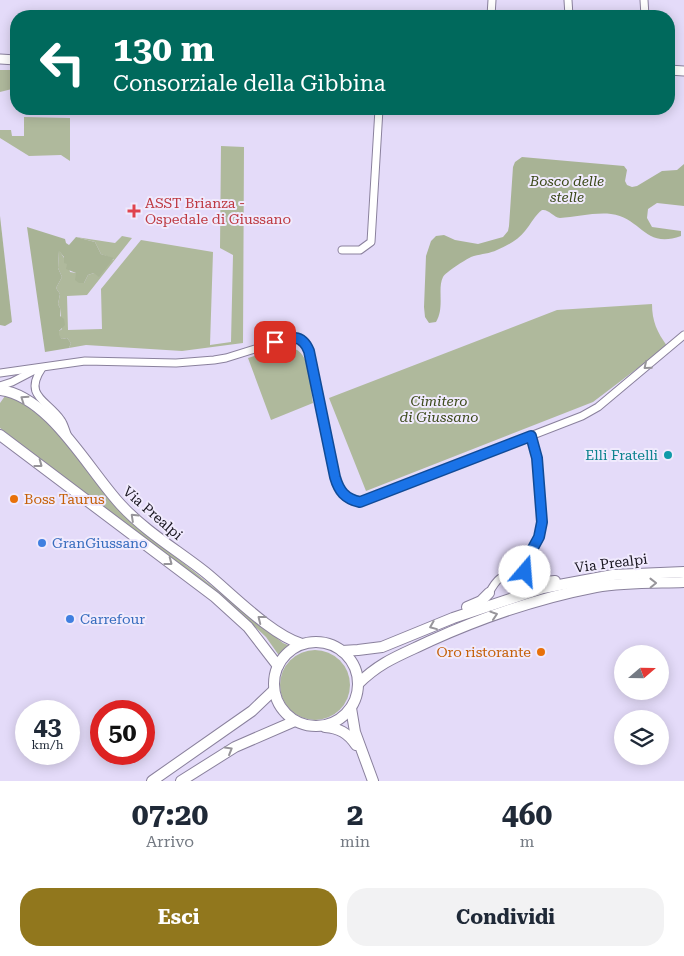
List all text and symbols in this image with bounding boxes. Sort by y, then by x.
text: 130 m [113,29,214,70]
icon: left [30,30,95,95]
text: Consorziale della Gibbina [113,71,386,96]
park label: Bosco delle stelle [529,173,604,205]
place label: ASST Brianza - Ospedale di Giussano [145,195,291,227]
marker: ASST Brianza - Ospedale di Giussano [127,204,141,218]
pin [254,321,296,363]
icon: arrive [261,328,289,356]
one-way arrow [643,361,652,370]
park label: Cimitero di Giussano [400,393,478,425]
one-way arrow [21,396,30,405]
place label: Elli Fratelli [585,447,659,463]
marker: Elli Fratelli [662,449,674,461]
one-way arrow [33,458,42,466]
street label: Via Prealpi [120,483,186,543]
place label: Boss Taurus [24,491,105,507]
marker: Boss Taurus [8,493,20,505]
one-way arrow [131,514,140,523]
place label: GranGiussano [52,535,148,551]
marker: GranGiussano [36,537,48,549]
position arrow [498,545,550,597]
street label: Via Prealpi [574,551,649,575]
one-way arrow [163,556,173,565]
one-way arrow [650,578,657,588]
place label: Carrefour [80,611,145,627]
one-way arrow [490,611,498,621]
marker: Carrefour [64,613,76,625]
one-way arrow [258,616,267,624]
one-way arrow [429,620,438,630]
place label: Oro ristorante [437,644,531,660]
north arrow [614,645,669,700]
map controls [614,645,669,765]
marker: Oro ristorante [535,646,547,658]
speed limit sign: 50 [90,700,155,765]
button: layers [614,710,669,765]
text: 43 [33,712,62,741]
text: km/h [31,738,64,752]
one-way arrow [223,747,232,757]
text: 07:20 [132,797,208,832]
text: 2 [347,797,363,832]
text: 460 [502,797,552,832]
text: Arrivo [146,832,194,851]
text: min [340,832,370,851]
text: m [520,832,534,851]
button: Esci [20,888,337,946]
button: Condividi [347,888,664,946]

